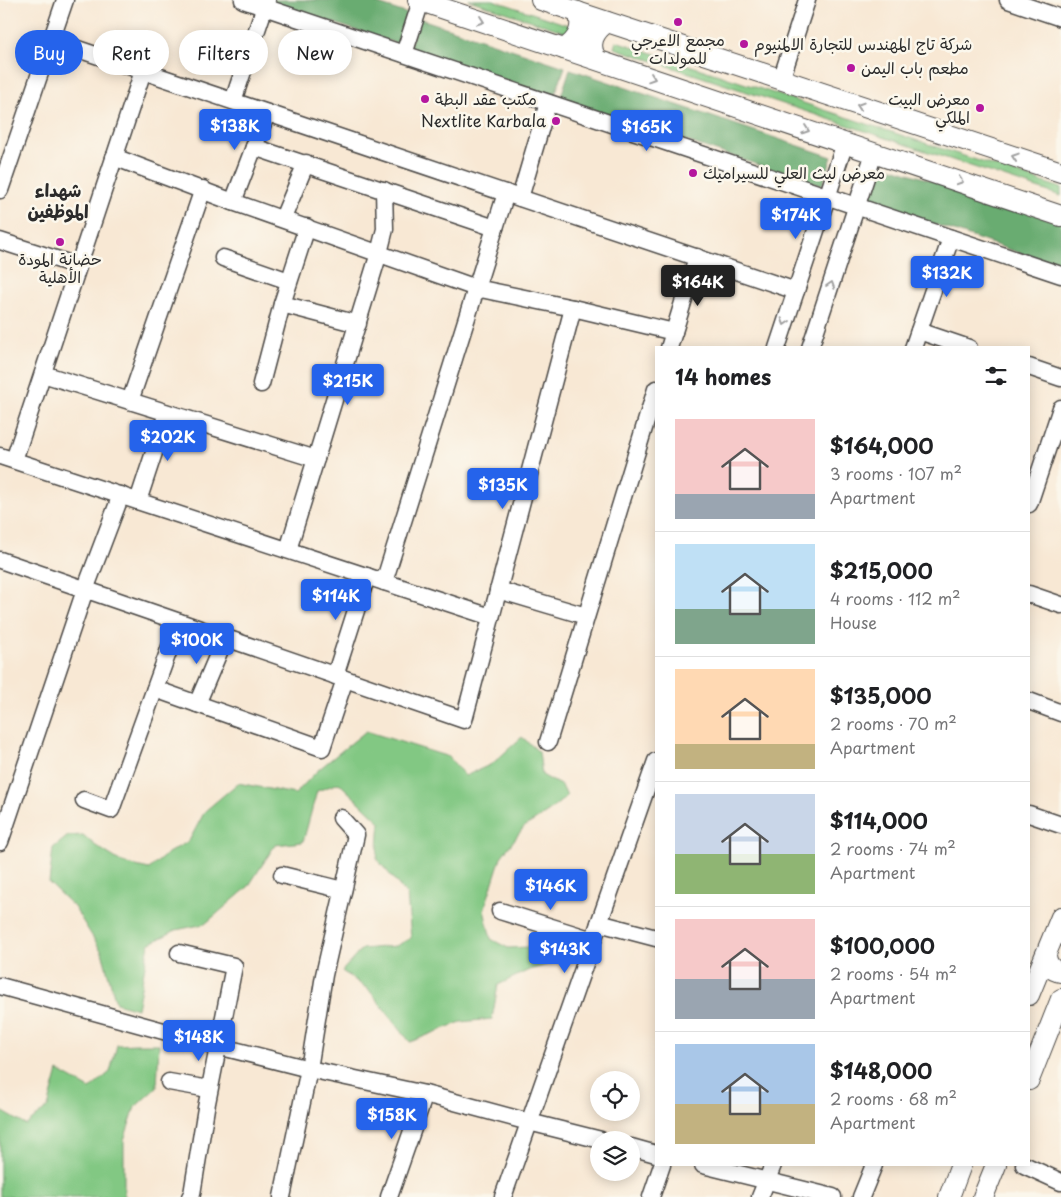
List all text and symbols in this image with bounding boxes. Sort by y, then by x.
one-way arrow [476,15,485,25]
marker: مجمع الاعرجي للمولدات [672,16,684,28]
place label: مجمع الاعرجي للمولدات [631,27,725,69]
chip: Buy [15,30,83,75]
chip: Rent [93,30,169,75]
chip: Filters [179,30,268,75]
chip: New [278,30,352,75]
place label: شركة تاج المهندس للتجارة الالمنيوم [754,31,972,57]
marker: شركة تاج المهندس للتجارة الالمنيوم [738,38,750,50]
place label: مطعم باب اليمن [861,55,969,81]
marker: مطعم باب اليمن [845,62,857,74]
one-way arrow [647,72,656,82]
place label: مكتب عقد البطة [435,86,537,110]
place label: معرض البيت الملكي [888,86,970,132]
marker: مكتب عقد البطة [419,93,431,105]
one-way arrow [857,102,865,112]
marker: معرض البيت الملكي [974,102,986,114]
pin: $138K [200,108,270,151]
place label: Nextlite Karbala [421,108,546,132]
pin: $165K [612,110,682,152]
text: $138K [210,113,260,137]
text: $165K [622,114,672,138]
marker: Nextlite Karbala [550,115,562,127]
one-way arrow [801,124,810,134]
one-way arrow [1011,152,1019,162]
place label: معرض ليث العلي للسيراميك [703,160,885,188]
marker: معرض ليث العلي للسيراميك [687,167,699,179]
one-way arrow [955,175,964,185]
district label: شهداء الموظفين [27,176,89,224]
pin: $174K [761,198,831,240]
text: $174K [771,202,821,226]
marker: حضانة المودة الأهلية [54,236,66,248]
place label: حضانة المودة الأهلية [18,246,102,288]
pin: $132K [912,256,982,298]
text: $132K [922,260,972,284]
pin: $164K [663,264,733,307]
text: $164K [672,269,724,293]
one-way arrow [825,281,835,289]
one-way arrow [781,317,791,326]
text: 14 homes [675,360,771,392]
icon: filters [982,362,1010,390]
pin: $215K [313,364,383,406]
text: $215K [323,368,373,392]
pin: $202K [133,420,203,462]
text: $202K [141,424,195,448]
text: $164,000 [830,429,934,461]
icon: home [715,439,775,499]
text: 3 rooms · 107 m² [830,461,962,485]
pin: $135K [468,468,538,510]
text: $135K [478,472,528,496]
text: Apartment [830,485,915,509]
text: $215,000 [830,554,933,586]
icon: home [715,564,775,624]
pin: $114K [301,578,371,621]
text: $114K [312,583,360,607]
text: 4 rooms · 112 m² [830,586,960,610]
text: House [830,610,877,634]
pin: $100K [162,622,232,665]
text: $100K [171,627,223,651]
text: $135,000 [830,679,932,711]
icon: home [715,689,775,749]
text: 2 rooms · 70 m² [830,711,957,735]
text: Apartment [830,735,915,759]
text: $114,000 [830,804,928,836]
icon: home [715,814,775,874]
text: 2 rooms · 74 m² [830,836,956,860]
text: Apartment [830,860,915,884]
pin: $146K [516,868,586,911]
text: $146K [525,873,577,897]
text: $100,000 [830,929,935,961]
pin: $143K [530,932,600,974]
text: $143K [540,936,590,960]
icon: home [715,939,775,999]
text: 2 rooms · 54 m² [830,961,957,985]
text: Apartment [830,985,915,1009]
pin: $148K [164,1020,234,1062]
text: $148K [174,1024,224,1048]
text: $148,000 [830,1054,932,1086]
icon: home [715,1064,775,1124]
map controls [590,1071,640,1181]
button: locate [590,1071,640,1121]
text: 2 rooms · 68 m² [830,1086,957,1110]
pin: $158K [357,1098,427,1140]
text: $158K [367,1102,417,1126]
text: Apartment [830,1110,915,1134]
button: layers [590,1131,640,1181]

